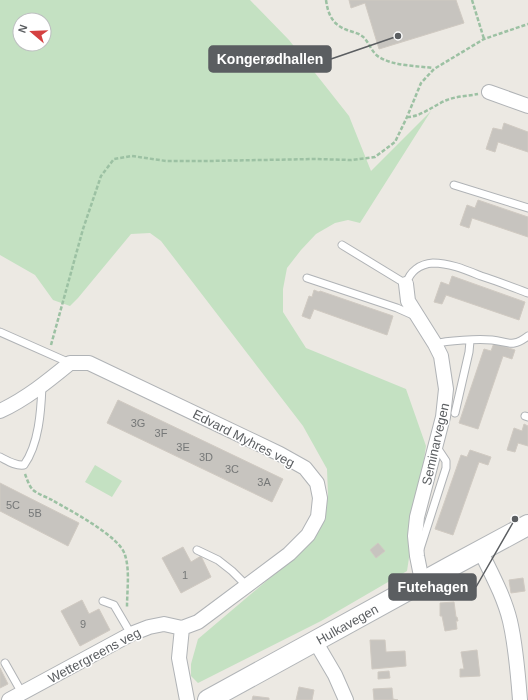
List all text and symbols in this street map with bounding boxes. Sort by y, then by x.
north arrow [12,12,52,52]
text: N [16,23,30,34]
callout: Kongerødhallen [209,46,331,72]
text: Kongerødhallen [217,51,323,67]
street label: Seminarvegen [419,402,452,487]
street label: Edvard Myhres veg [190,406,297,471]
house number: 3G [131,417,145,429]
house number: 3F [155,427,168,439]
house number: 3E [176,441,190,453]
house number: 3D [199,451,213,463]
house number: 3C [225,463,239,475]
house number: 3A [257,476,271,488]
house number: 5C [6,499,20,511]
house number: 5B [28,507,42,519]
house number: 1 [182,569,188,581]
callout: Futehagen [389,574,476,600]
text: Futehagen [398,579,468,595]
street label: Hulkavegen [314,601,381,648]
house number: 9 [80,618,86,630]
street label: Wettergreens veg [46,625,143,686]

